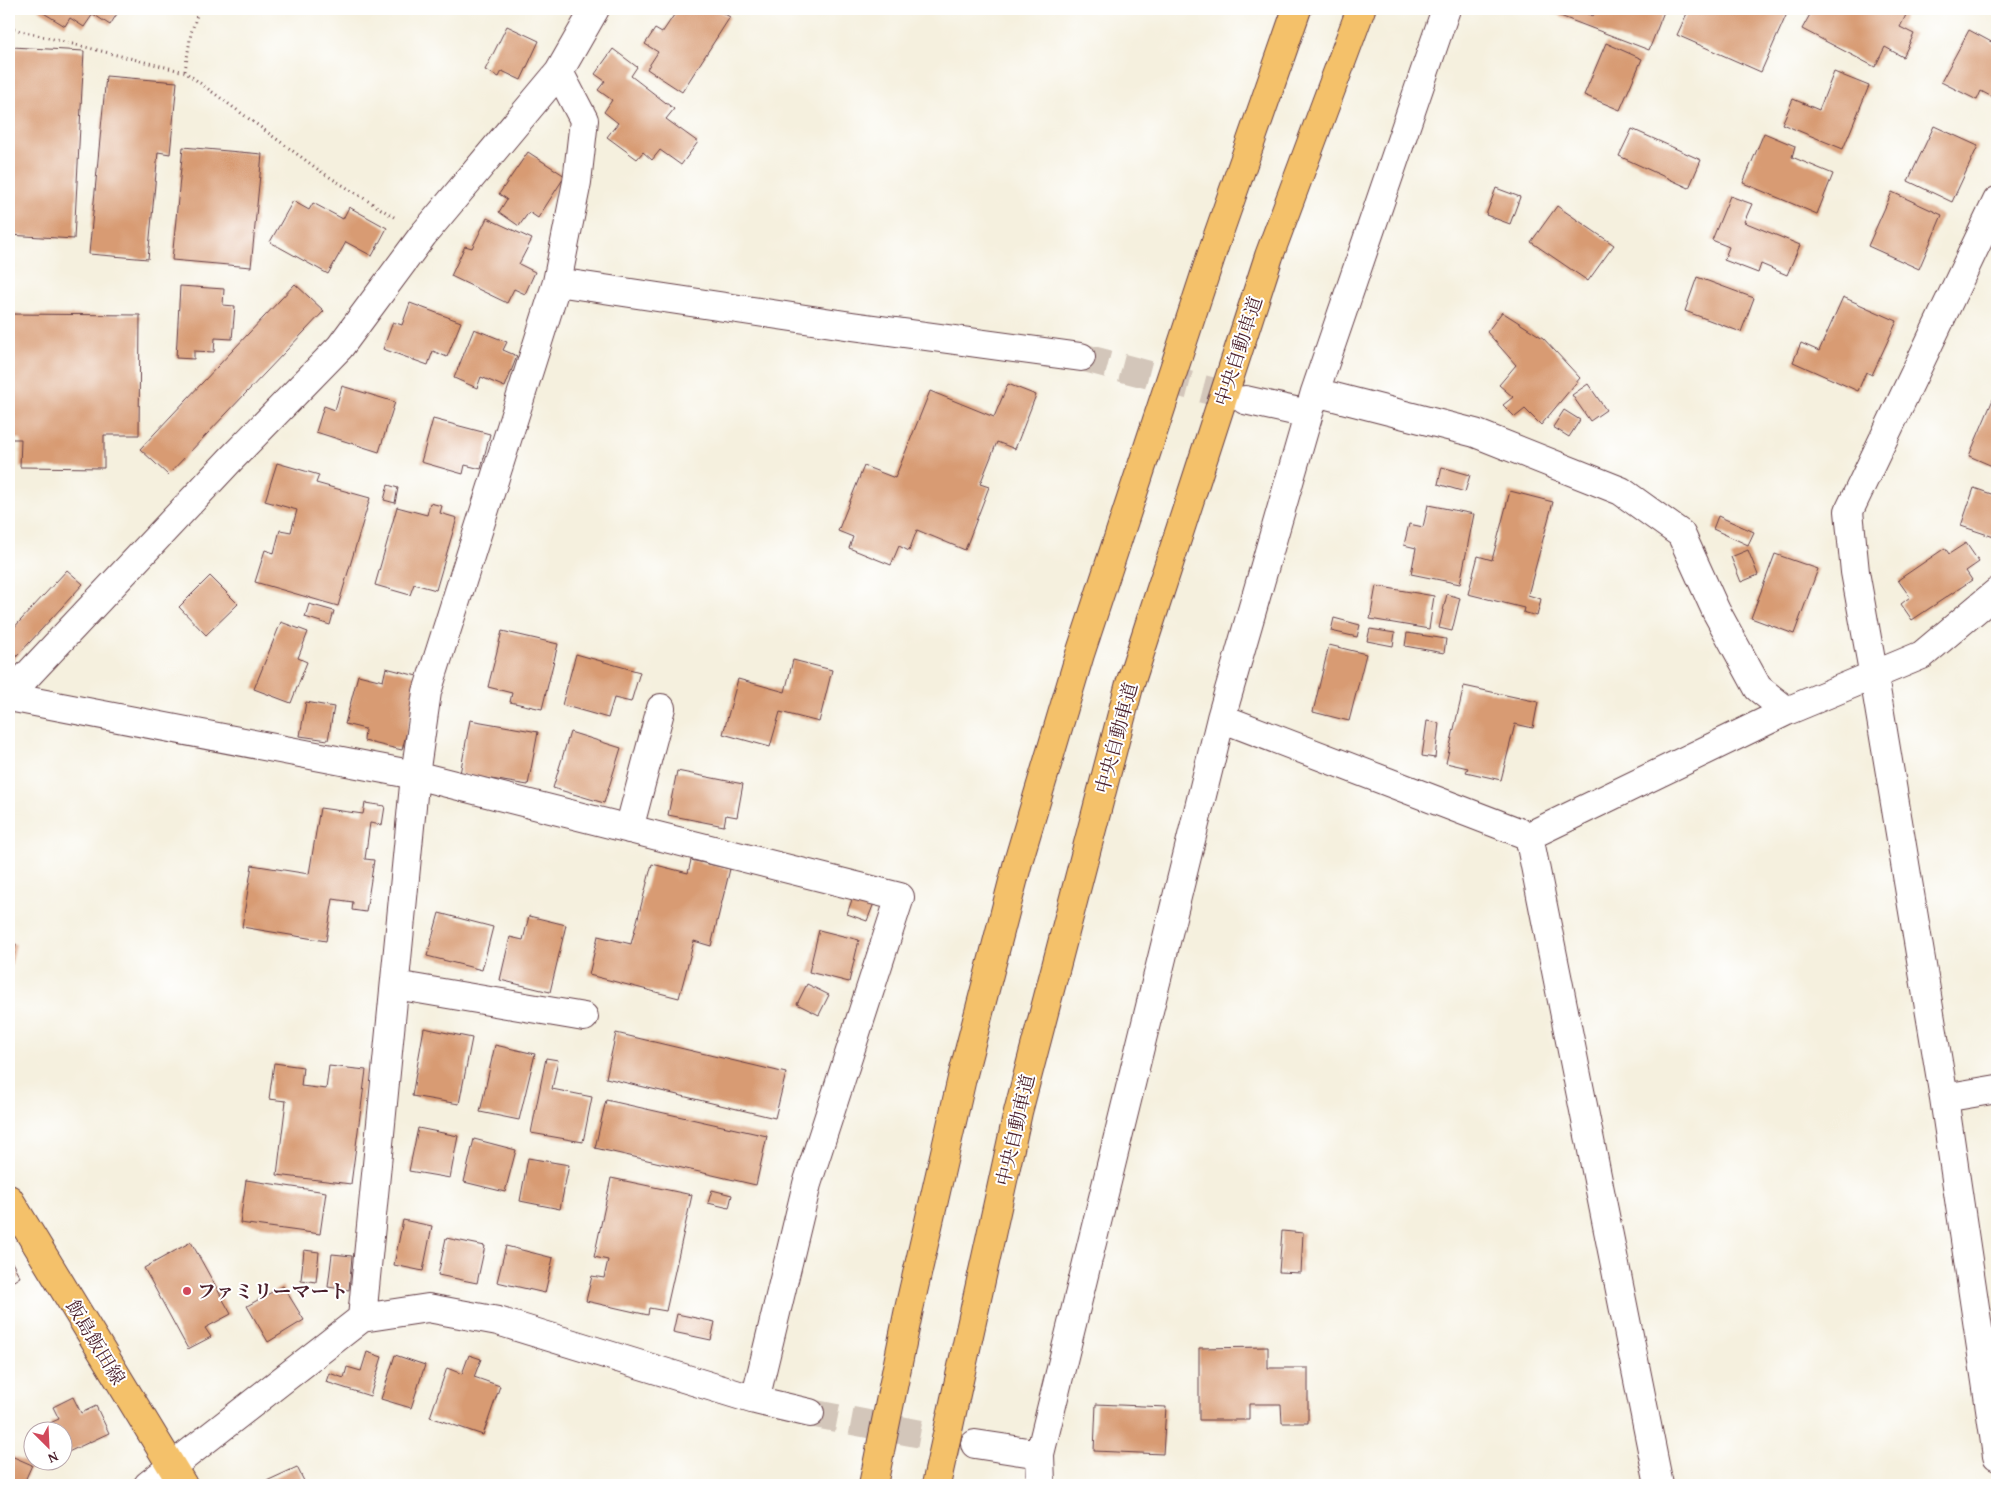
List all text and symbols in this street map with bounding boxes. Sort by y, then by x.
street label: 中央自動車道 [1207,292,1269,410]
street label: 中央自動車道 [1088,679,1144,797]
street label: 中央自動車道 [989,1071,1041,1189]
place label: ファミリーマート [197,1277,349,1305]
marker: ファミリーマート [181,1285,193,1297]
street label: 飯島飯田線 [60,1294,132,1390]
north arrow [22,1422,72,1472]
text: N [44,1447,62,1469]

